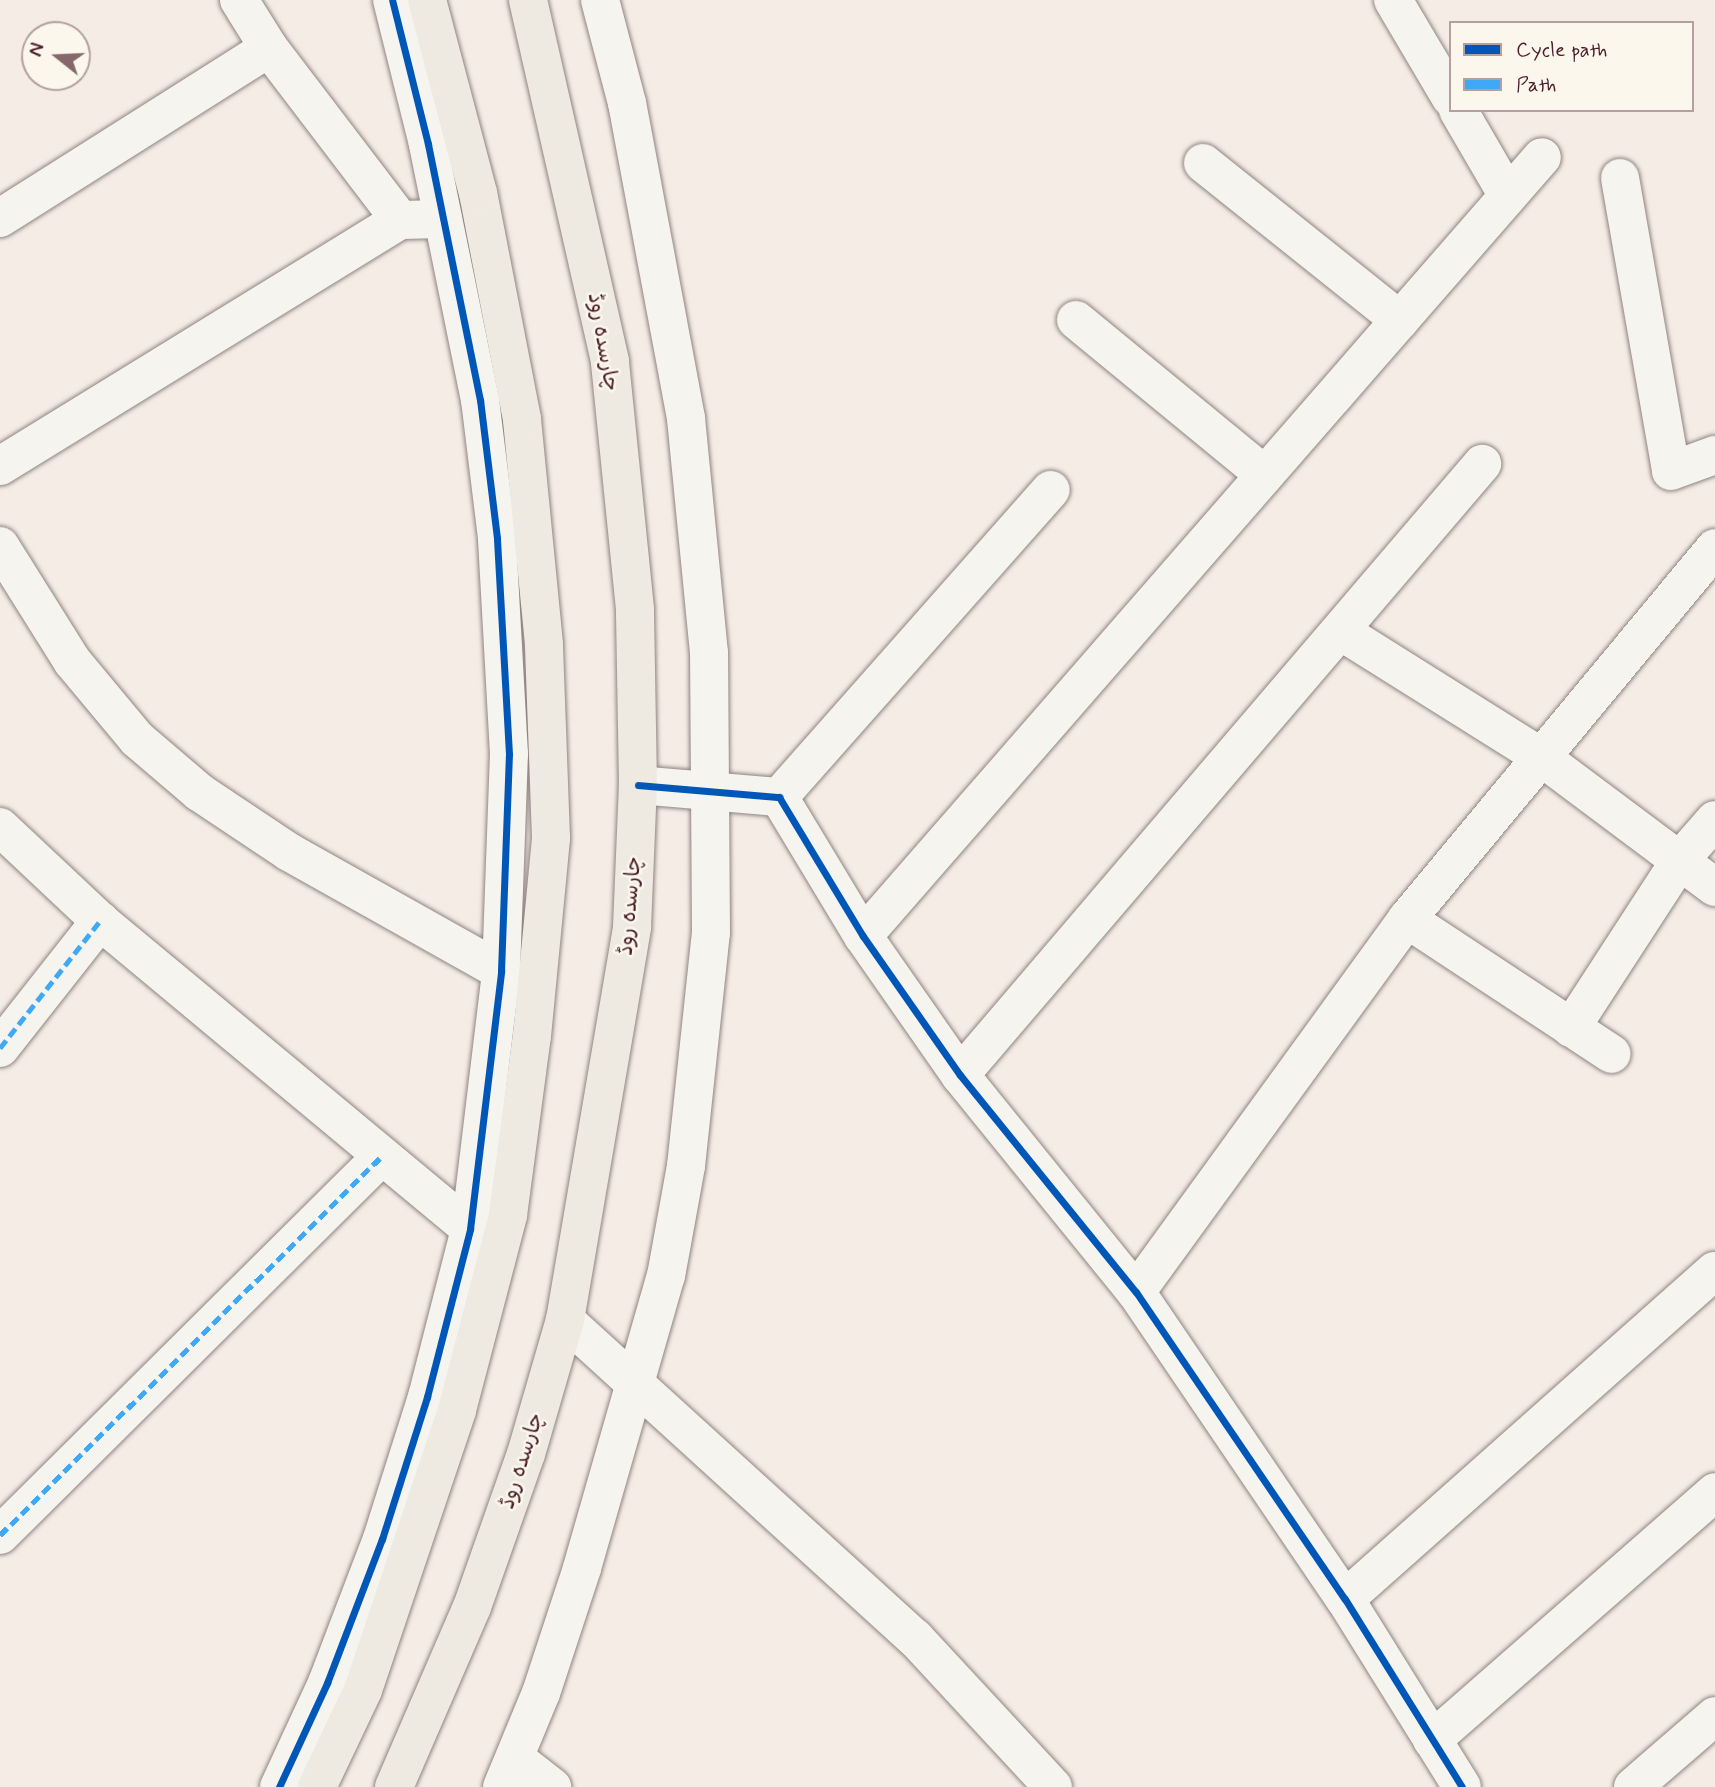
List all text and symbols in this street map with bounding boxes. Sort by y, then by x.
north arrow [21,21,91,91]
legend [1449,21,1694,112]
text: Cycle path [1516,36,1607,64]
text: N [24,40,51,60]
text: Path [1516,71,1556,99]
street label: چارسدہ روڈ [582,291,624,393]
street label: چارسدہ روڈ [613,855,647,957]
street label: چارسدہ روڈ [495,1410,549,1512]

